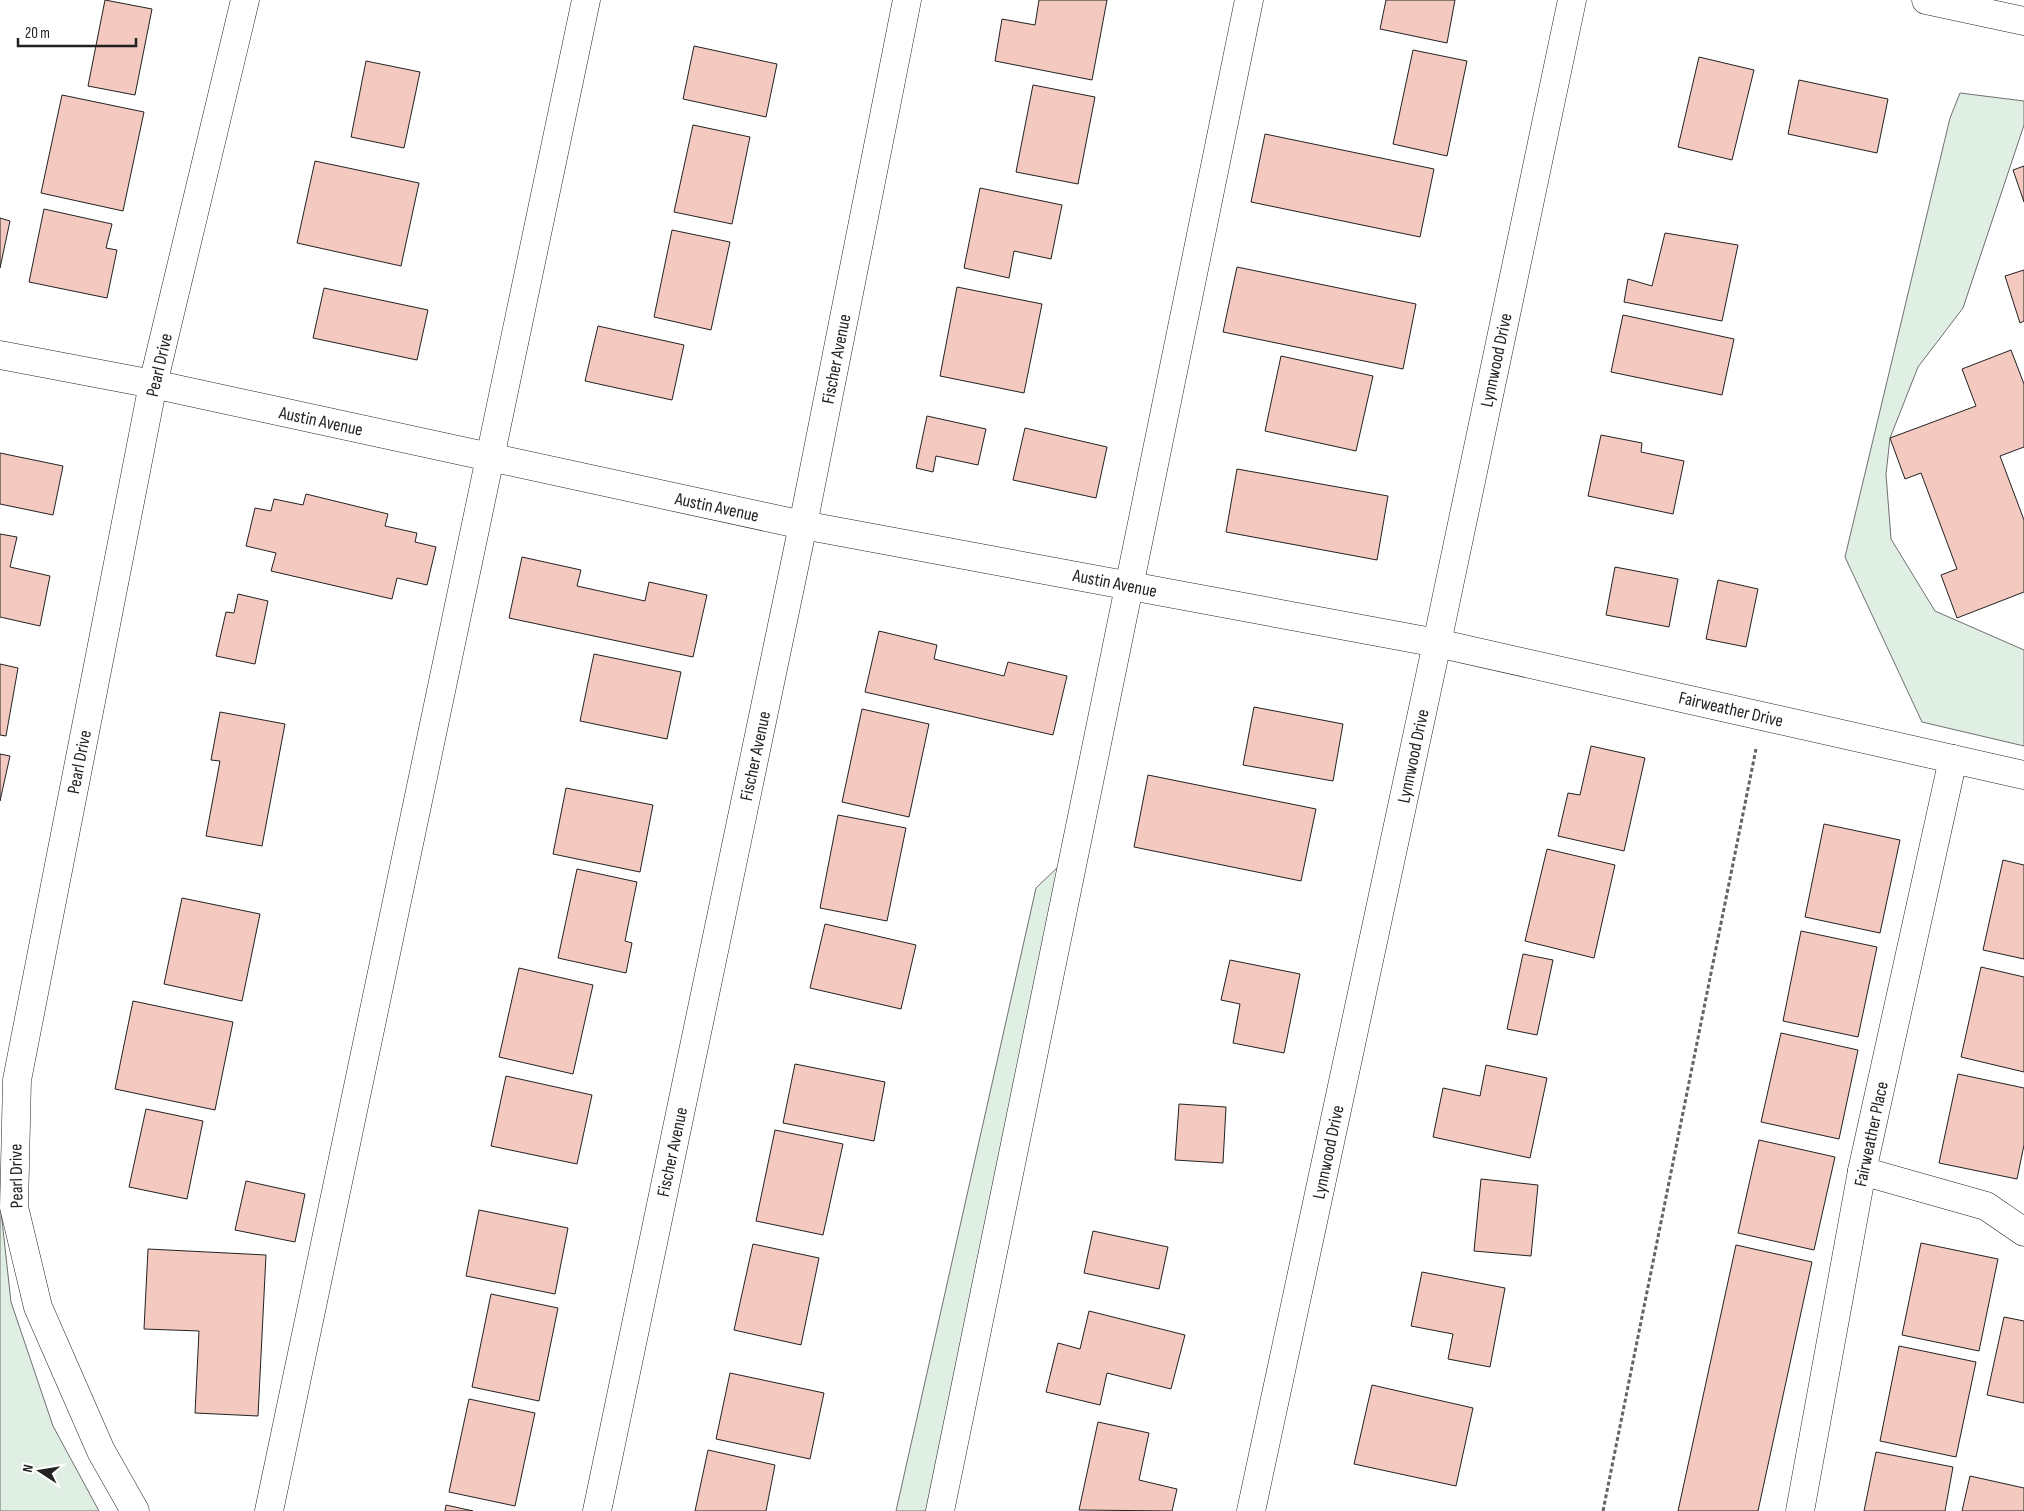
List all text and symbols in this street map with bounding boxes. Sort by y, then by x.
scale bar [18,15,135,47]
text: 20 m [25,24,50,43]
street label: Lynnwood Drive [1476,311,1517,409]
street label: Fischer Avenue [817,312,855,406]
street label: Pearl Drive [142,331,177,399]
street label: Austin Avenue [276,402,365,441]
street label: Austin Avenue [672,488,761,527]
street label: Austin Avenue [1070,565,1159,602]
street label: Fairweather Drive [1677,687,1785,732]
street label: Lynnwood Drive [1393,707,1434,805]
street label: Fischer Avenue [736,709,775,803]
street label: Pearl Drive [63,728,96,796]
street label: Fairweather Place [1850,1080,1893,1189]
street label: Lynnwood Drive [1308,1103,1349,1201]
street label: Fischer Avenue [653,1105,692,1199]
street label: Pearl Drive [5,1144,28,1208]
north arrow [15,1446,65,1496]
text: N [19,1463,37,1474]

